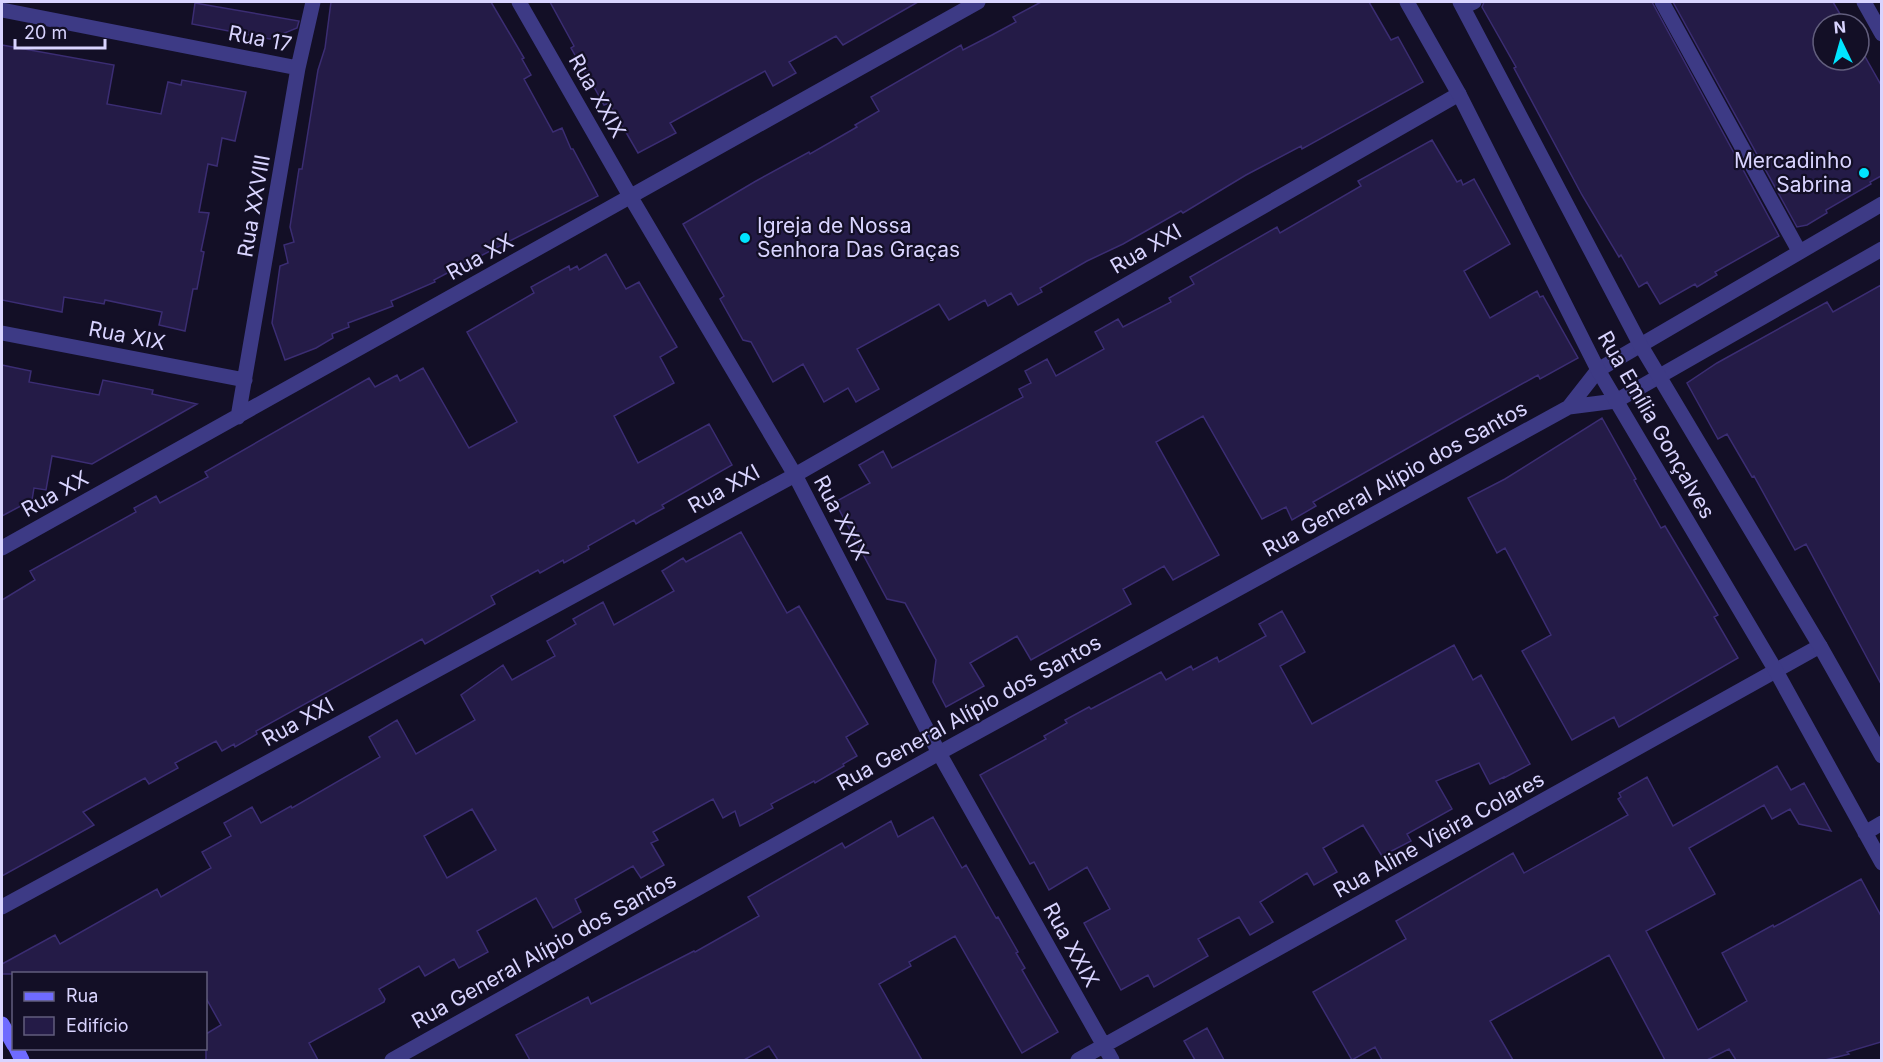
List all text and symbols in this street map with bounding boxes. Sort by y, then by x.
scale bar [15,12,105,50]
north arrow [1811,12,1871,72]
text: N [1833,17,1847,38]
street label: Rua 17 [226,20,294,57]
text: 20 m [24,22,67,43]
street label: Rua XXIX [564,50,631,142]
place label: Mercadinho Sabrina [1734,148,1852,197]
street label: Rua XXVIII [232,153,275,259]
marker: Mercadinho Sabrina [1857,166,1871,180]
place label: Igreja de Nossa Senhora Das Graças [757,213,960,262]
street label: Rua XXI [1106,218,1186,279]
street label: Rua XX [442,228,517,285]
marker: Igreja de Nossa Senhora Das Graças [738,231,752,245]
street label: Rua XIX [86,316,168,355]
street label: Rua Emília Gonçalves [1593,327,1720,523]
street label: Rua General Alípio dos Santos [1258,395,1531,562]
street label: Rua XXI [684,459,764,518]
street label: Rua XX [17,465,92,522]
street label: Rua XXIX [809,471,874,564]
street label: Rua General Alípio dos Santos [832,629,1105,796]
street label: Rua XXI [258,692,338,751]
street label: Rua Aline Vieira Colares [1329,766,1548,903]
street label: Rua General Alípio dos Santos [407,867,680,1034]
street label: Rua XXIX [1038,898,1105,991]
legend [12,972,207,1050]
text: Rua [66,985,98,1006]
text: Edifício [66,1015,129,1036]

